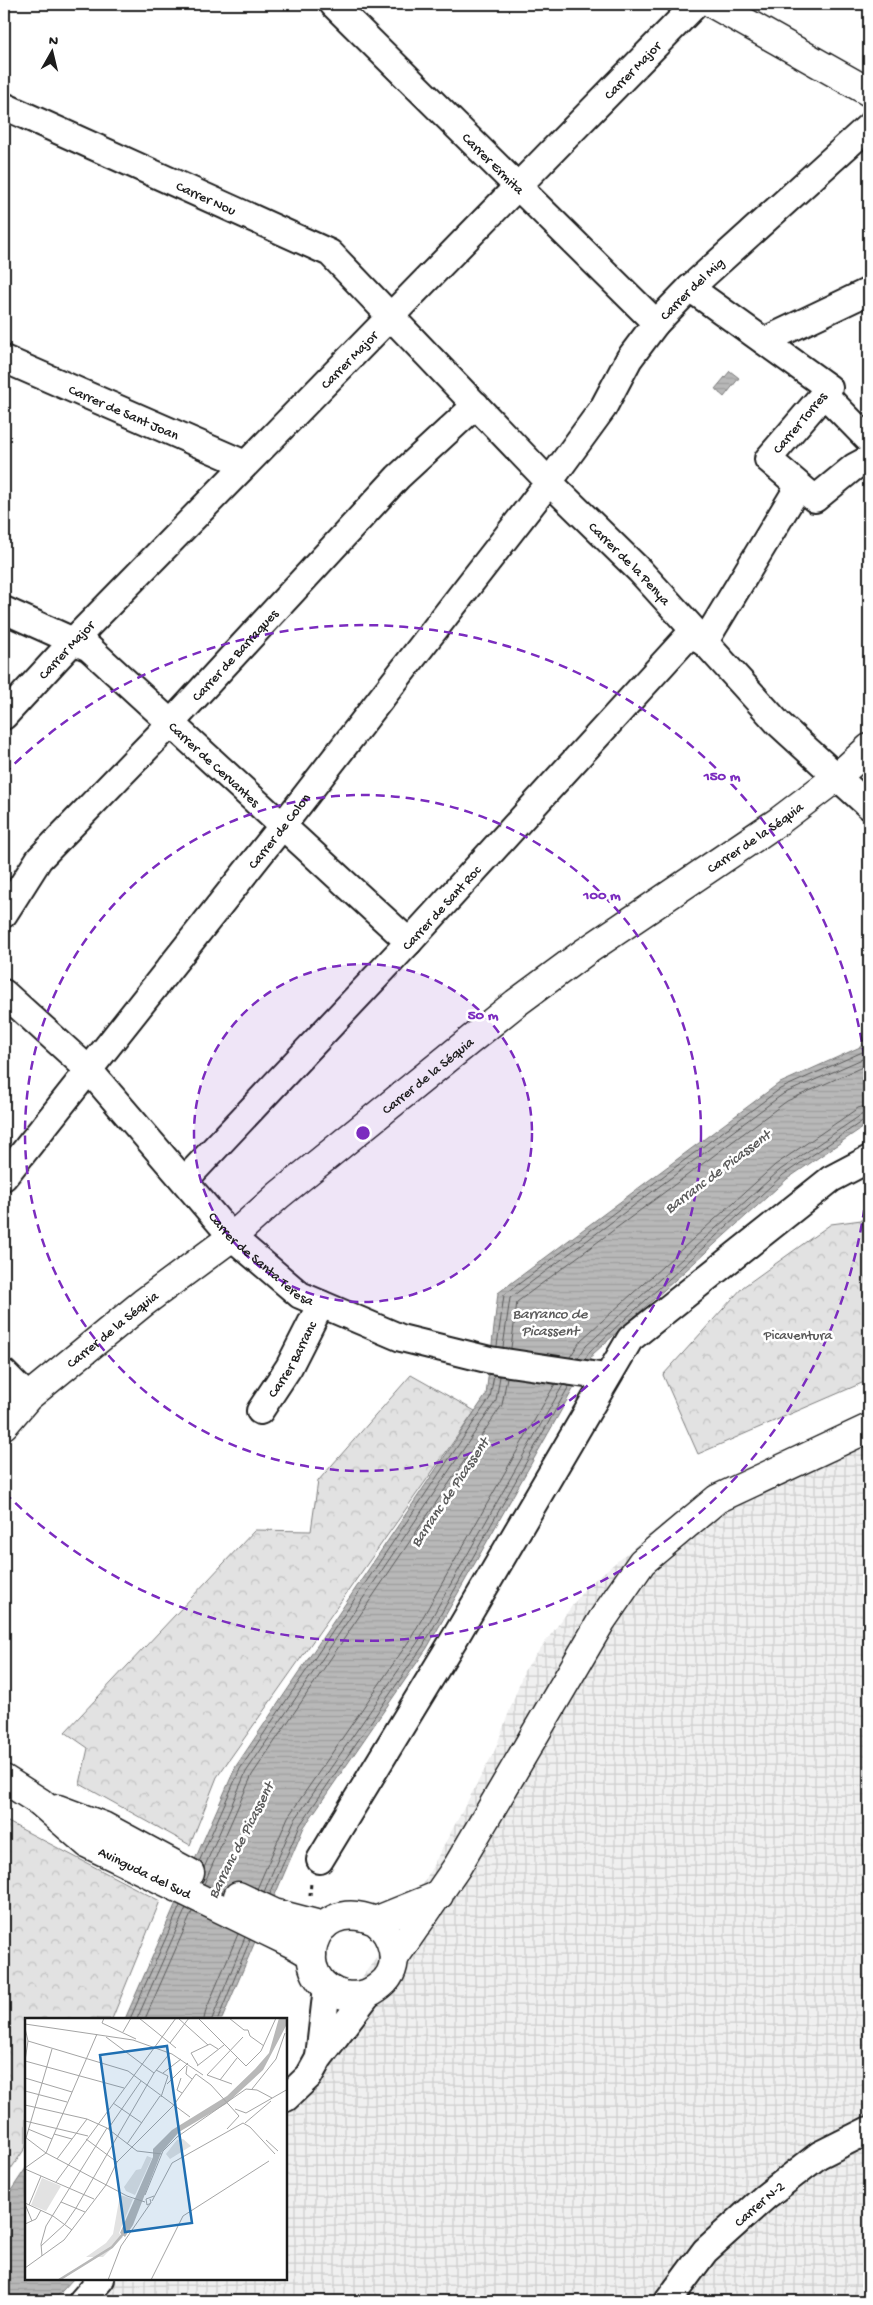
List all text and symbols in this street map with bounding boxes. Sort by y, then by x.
north arrow [28,28,78,78]
text: N [48,33,59,51]
street label: Carrer Major [601,38,666,104]
street label: Carrer Ermita [457,130,528,200]
street label: Carrer Nou [173,179,238,221]
street label: Carrer del Mig [657,255,729,325]
street label: Carrer Major [318,328,383,394]
street label: Carrer de Sant Joan [65,382,181,445]
street label: Carrer Torres [770,388,832,458]
street label: Carrer de la Penya [584,519,674,611]
street label: Carrer de Barraques [189,606,283,706]
street label: Carrer Major [36,617,100,684]
street label: Carrer de Cervantes [164,719,263,812]
text: 150 m [703,768,741,786]
street label: Carrer de Colon [245,791,316,873]
street label: Carrer de la Séquia [705,799,809,878]
street label: Carrer de Sant Roc [400,862,487,955]
text: 100 m [582,887,621,905]
text: 50 m [468,1007,499,1025]
street label: Carrer de la Séquia [379,1034,479,1119]
centre of rings [354,1124,372,1142]
water label: Barranc de Picassent [662,1125,777,1218]
street label: Carrer de Santa Teresa [203,1209,317,1311]
street label: Carrer de la Séquia [64,1288,164,1373]
water label: Barranco de Picassent [512,1306,589,1341]
street label: Carrer Barranc [265,1318,322,1402]
park label: Picaventura [763,1328,833,1345]
water label: Barranc de Picassent [407,1433,495,1551]
water label: Barranc de Picassent [205,1777,280,1902]
street label: Avinguda del Sud [95,1844,195,1905]
inset map [25,2018,288,2280]
street label: Carrer N-2 [732,2179,789,2232]

